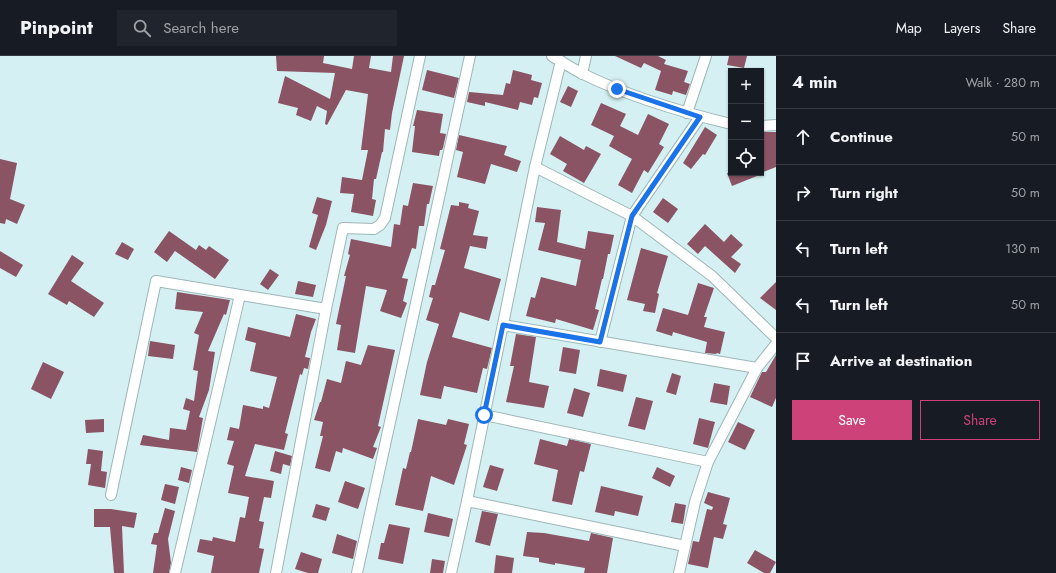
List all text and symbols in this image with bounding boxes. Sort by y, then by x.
search box [117,10,397,46]
text: Pinpoint [20,14,93,41]
icon: search [131,17,153,39]
text: Search here [163,17,239,39]
text: Map [896,18,922,38]
text: Layers [944,18,980,38]
text: Share [1002,18,1036,38]
map controls [728,68,764,176]
button: + [728,68,764,104]
text: 4 min [792,70,837,94]
text: Walk · 280 m [965,73,1040,92]
route end [608,80,626,98]
button: − [728,104,764,140]
icon: ahead [792,126,814,148]
text: Continue [830,126,893,148]
text: 50 m [1011,127,1040,146]
button: locate [728,140,764,176]
icon: right [792,182,814,204]
text: Turn right [830,182,898,204]
text: 50 m [1011,183,1040,202]
icon: left [792,238,814,260]
text: Turn left [830,238,888,260]
text: 130 m [1005,239,1040,258]
icon: left [792,294,814,316]
text: Turn left [830,294,888,316]
text: 50 m [1011,295,1040,314]
icon: arrive [792,350,814,372]
text: Arrive at destination [830,350,972,372]
button: Save [792,400,912,440]
button: Share [920,400,1040,440]
route start [475,406,493,424]

